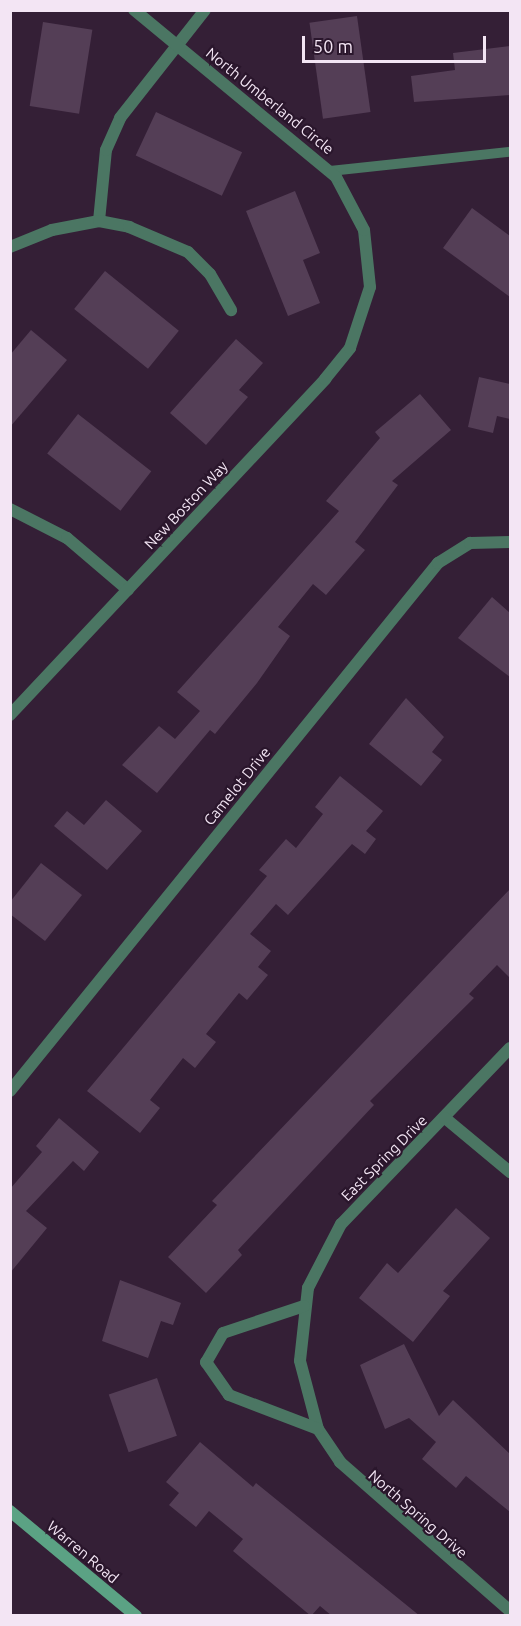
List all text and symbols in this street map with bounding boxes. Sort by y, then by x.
scale bar [305,24,490,62]
text: 50 m [313,36,353,56]
street label: North Umberland Circle [203,44,337,158]
street label: New Boston Way [141,457,231,553]
street label: Camelot Drive [200,743,274,829]
street label: East Spring Drive [337,1111,431,1205]
street label: North Spring Drive [365,1466,471,1562]
street label: Warren Road [44,1517,122,1587]

